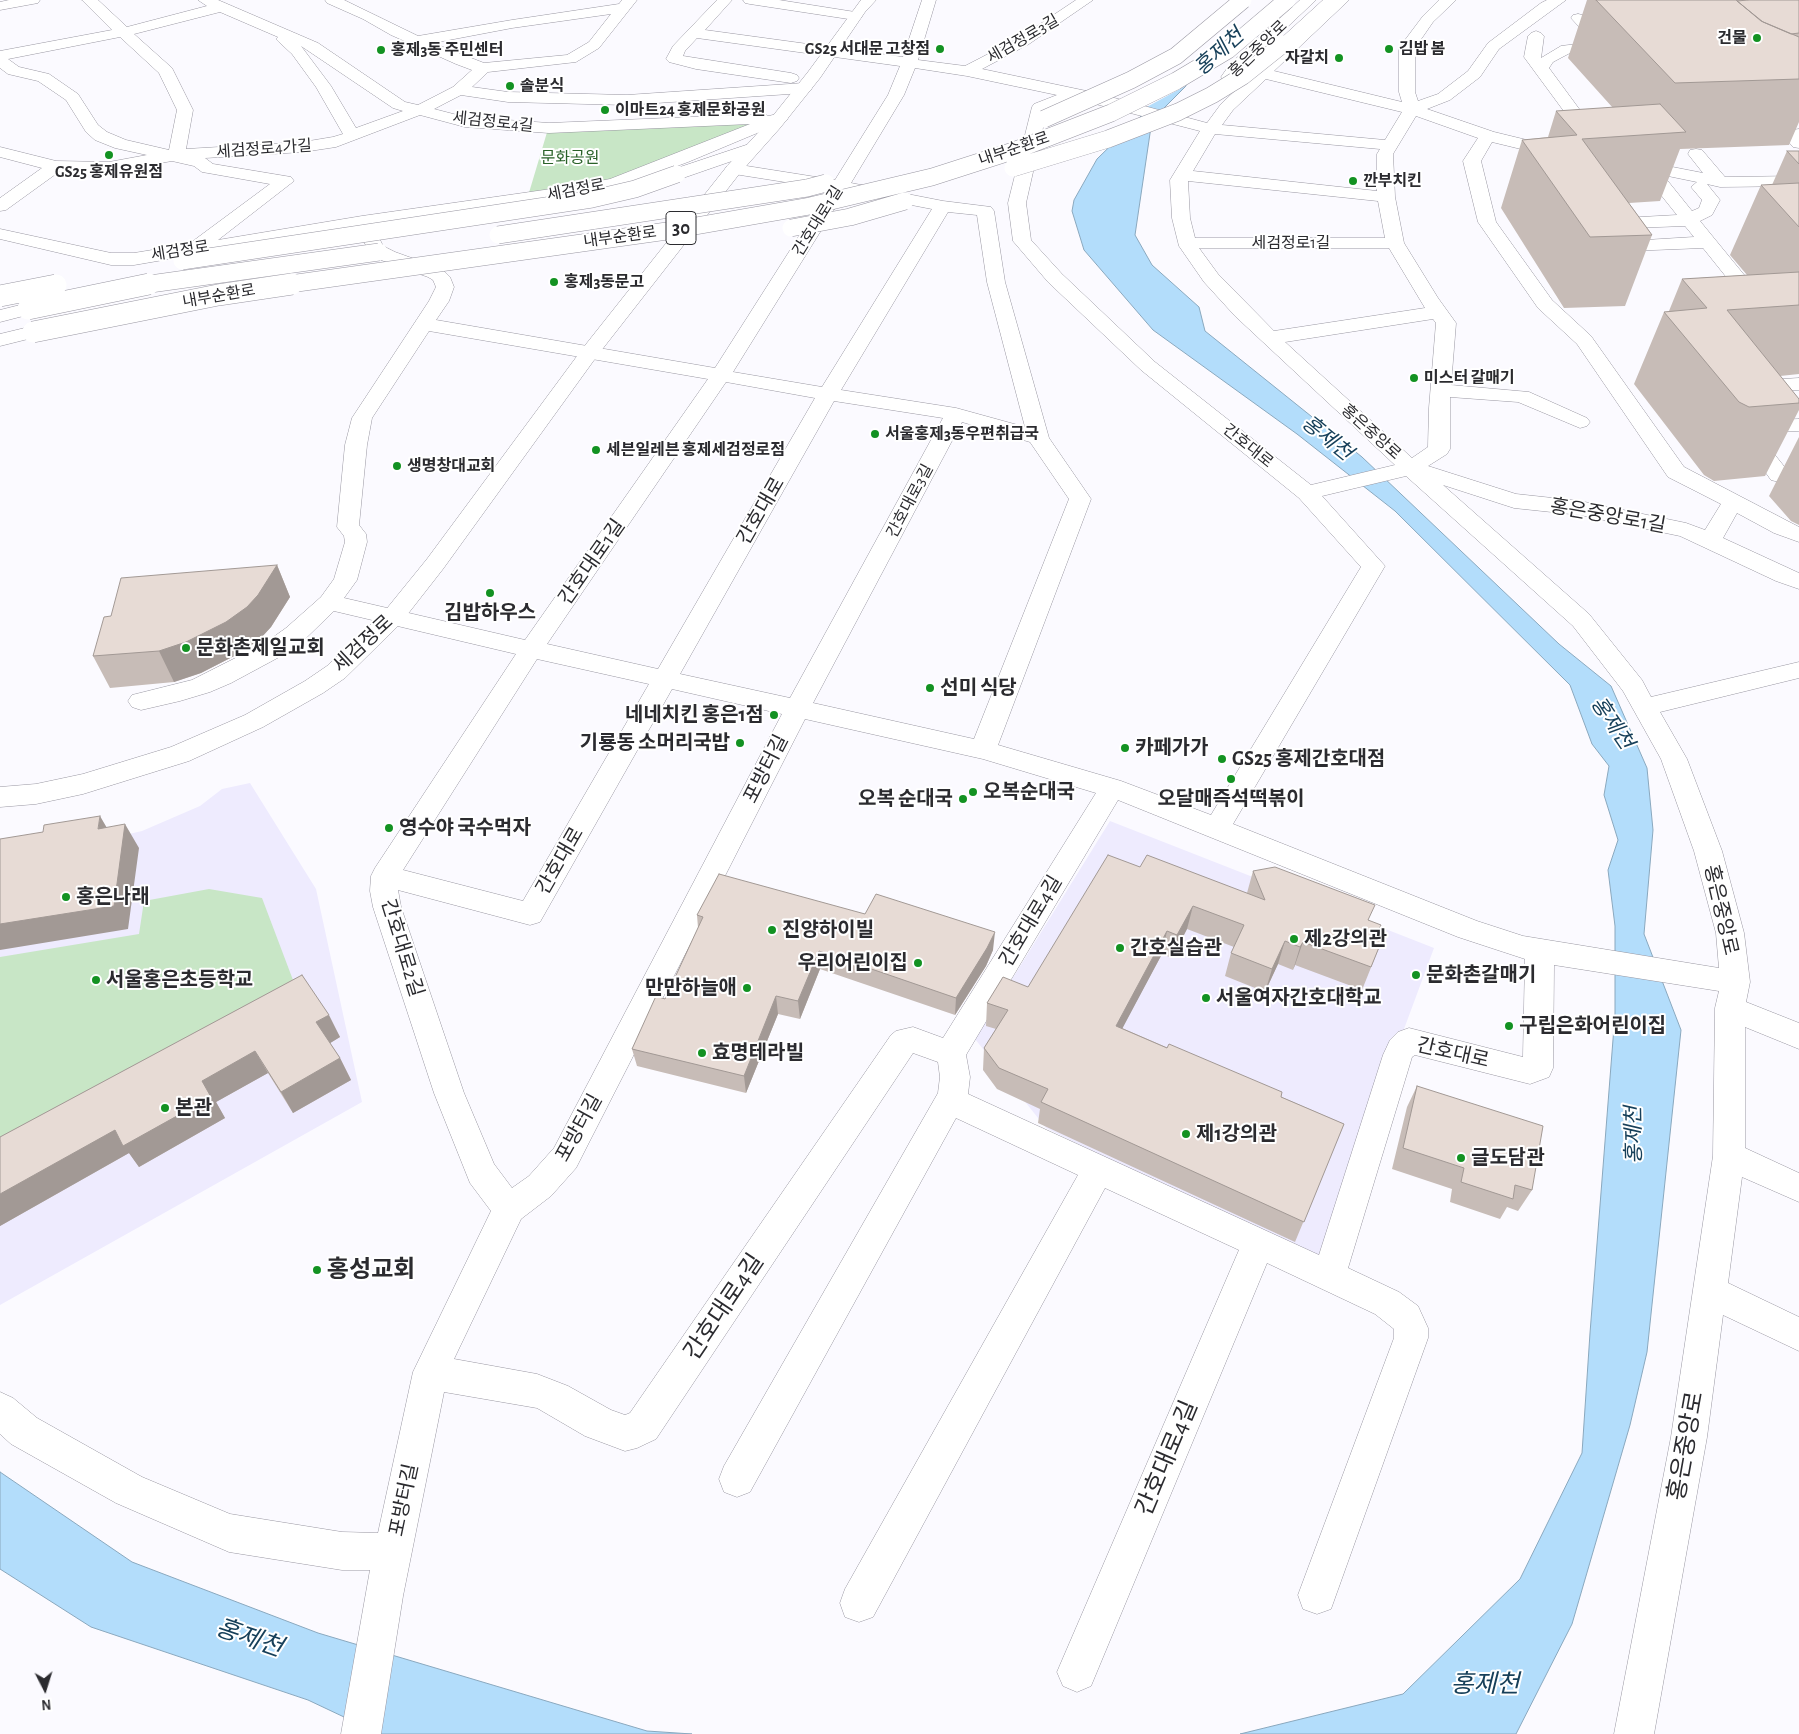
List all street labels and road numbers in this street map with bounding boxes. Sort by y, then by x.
street label: 세검정로3길 [983,11,1063,67]
street label: 홍은중앙로 [1225,17,1291,81]
street label: 세검정로4길 [452,108,534,136]
street label: 내부순환로 [976,128,1052,170]
street label: 세검정로4가길 [215,136,313,162]
street label: 세검정로 [545,175,607,205]
street label: 간호대로1길 [789,182,847,260]
road number: 30 [666,212,696,244]
street label: 내부순환로 [582,222,658,252]
street label: 세검정로1길 [1251,233,1331,253]
street label: 세검정로 [149,237,211,265]
street label: 내부순환로 [181,280,257,312]
street label: 홍은중앙로 [1337,400,1405,464]
street label: 간호대로 [1219,420,1277,472]
street label: 간호대로3길 [883,461,937,541]
street label: 간호대로 [732,473,790,549]
street label: 홍은중앙로1길 [1548,494,1668,538]
street label: 간호대로1길 [554,515,630,609]
street label: 세검정로 [328,610,398,678]
street label: 포방터길 [739,731,793,807]
street label: 간호대로 [531,823,589,899]
street label: 홍은중앙로 [1699,862,1743,958]
street label: 간호대로4길 [995,871,1067,971]
street label: 간호대로2길 [376,896,428,1000]
street label: 간호대로 [1414,1033,1492,1073]
street label: 포방터길 [551,1090,607,1166]
street label: 간호대로4길 [678,1248,770,1366]
street label: 홍은중앙로 [1662,1389,1710,1503]
street label: 간호대로4길 [1130,1396,1204,1520]
street label: 포방터길 [385,1462,423,1538]

